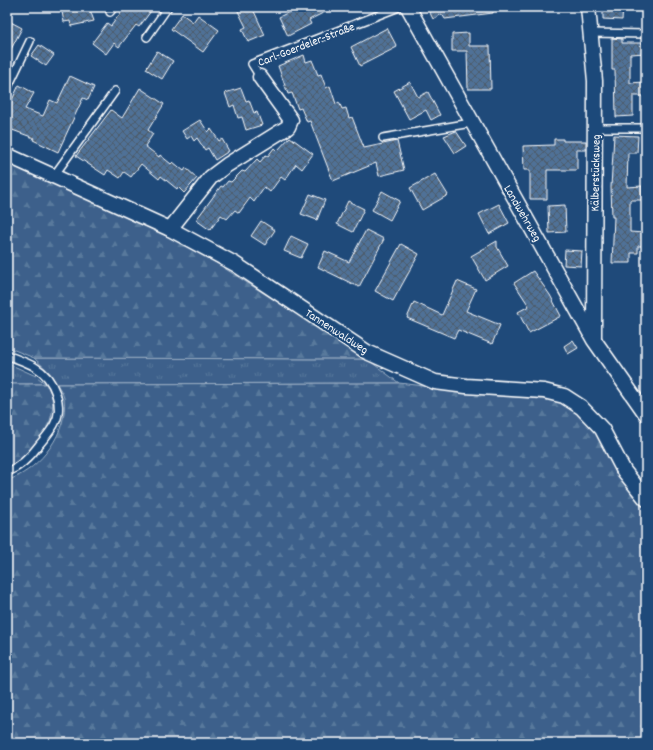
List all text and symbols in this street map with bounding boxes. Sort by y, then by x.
street label: Carl-Goerdeler-Straße [256,19,357,72]
street label: Kälberstücksweg [587,134,606,212]
street label: Landwehrweg [499,182,545,245]
street label: Tannenwaldweg [301,305,371,359]

